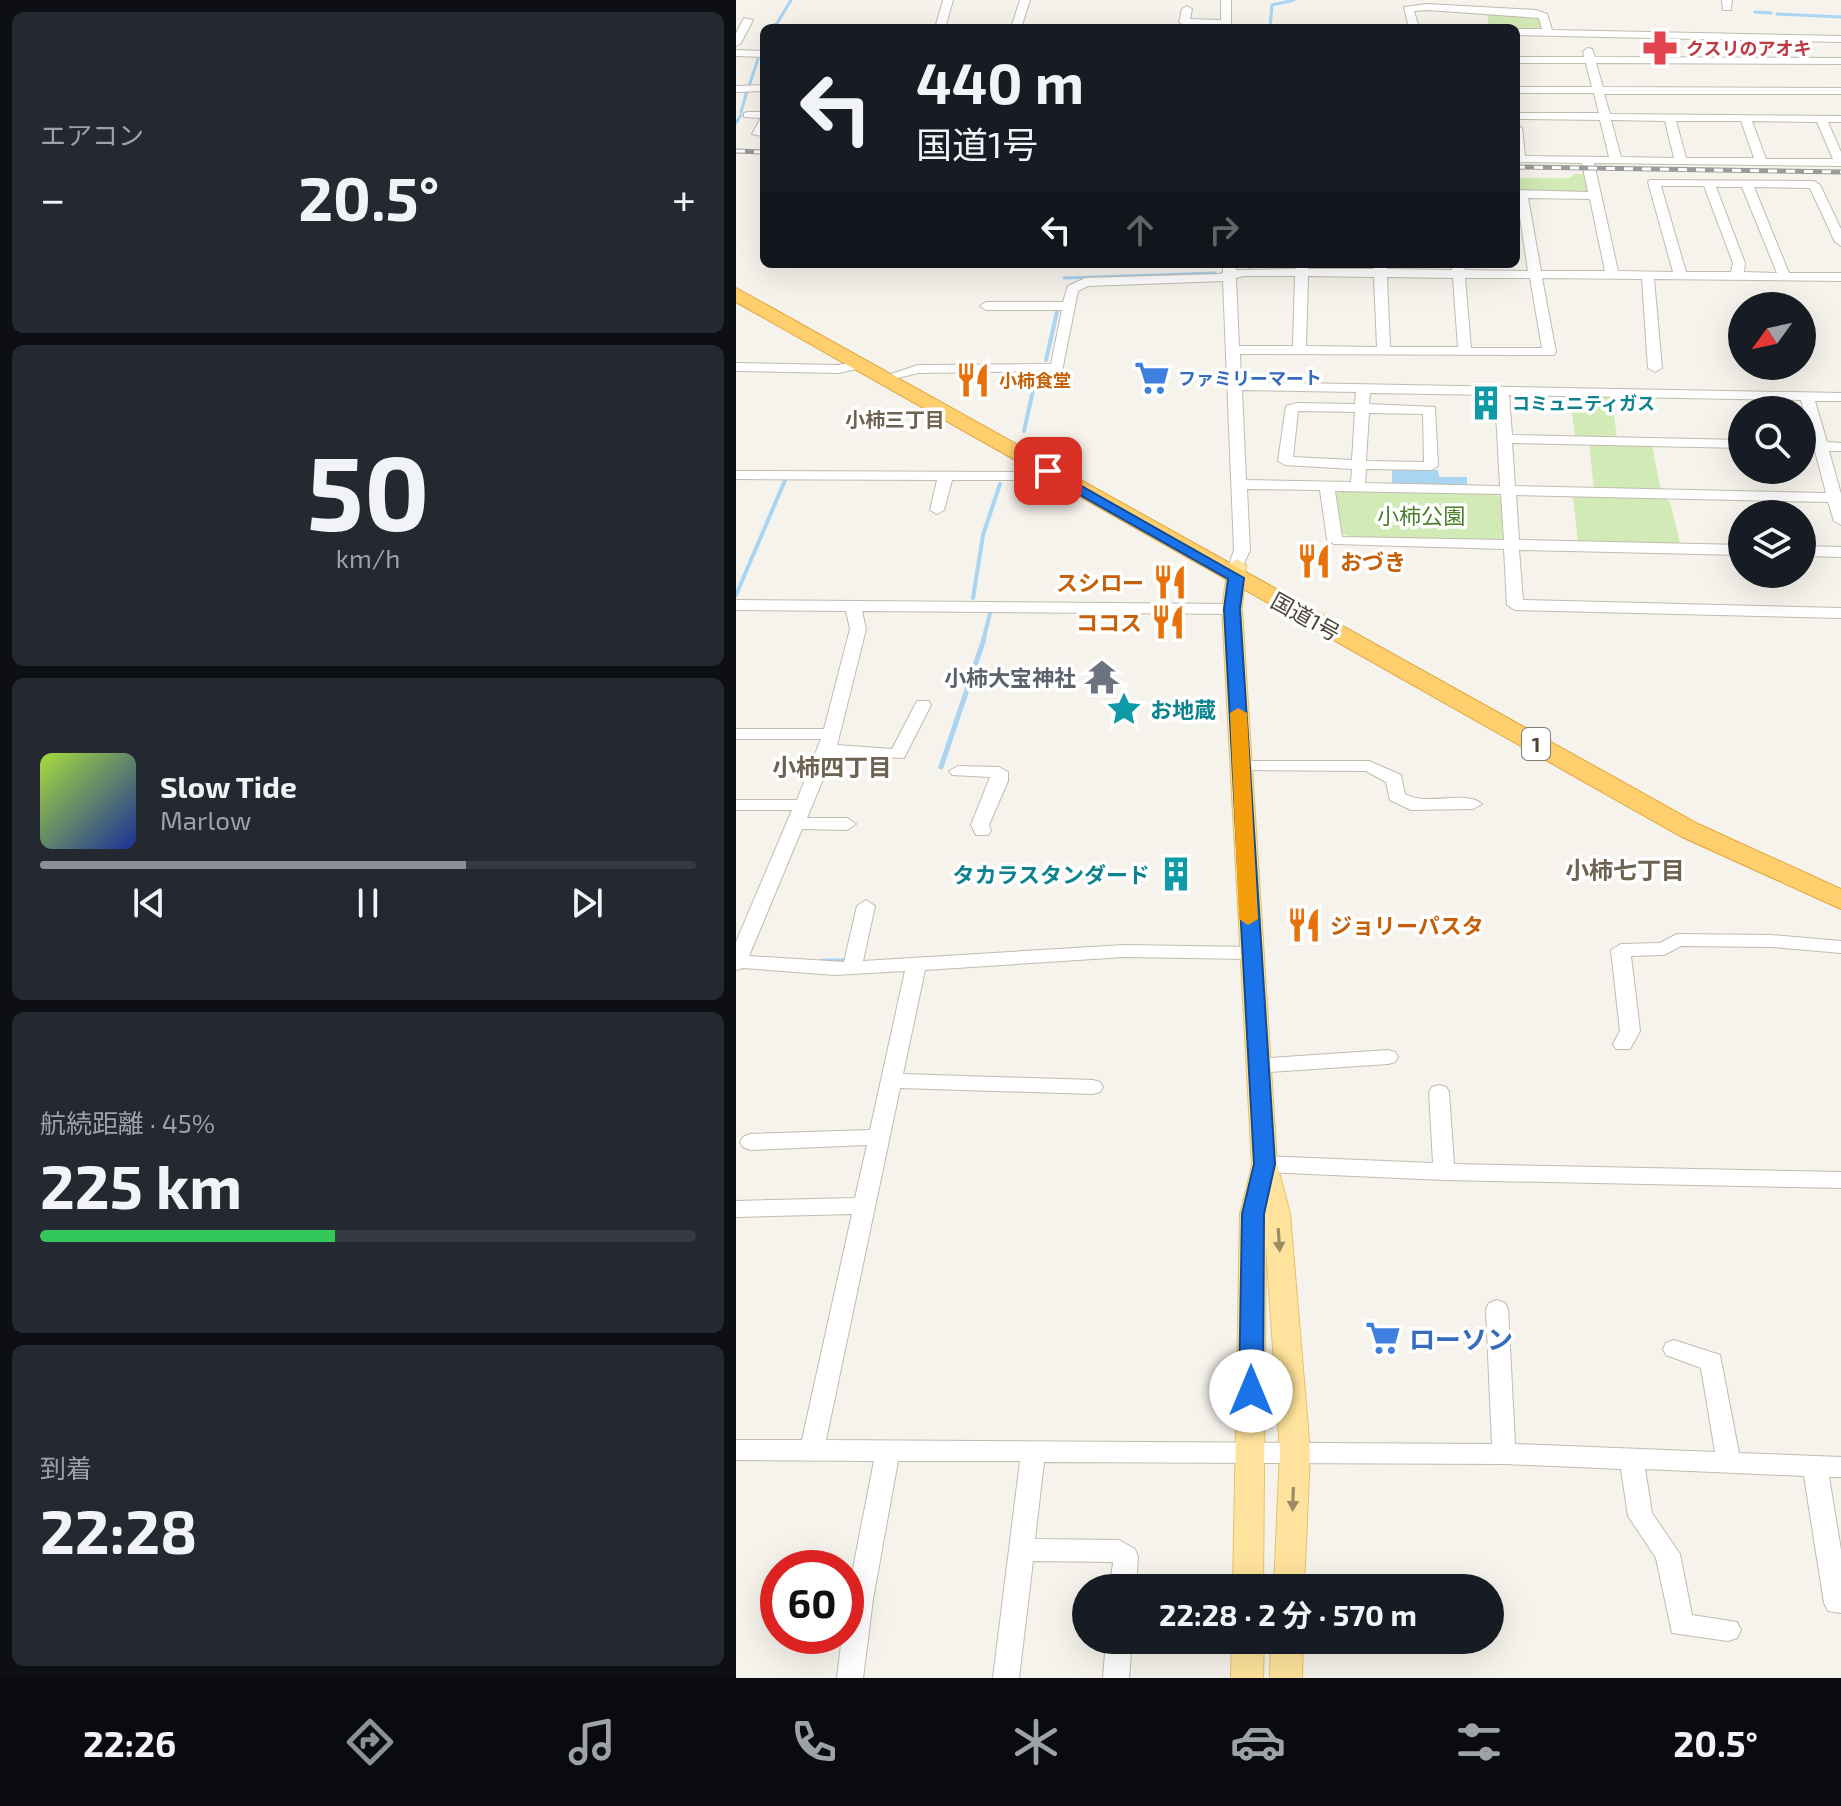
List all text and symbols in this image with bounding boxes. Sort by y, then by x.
pharmacy icon: クスリのアオキ [1641,29,1679,67]
place label: クスリのアオキ [1686,37,1811,59]
text: 440 m [916,48,1084,115]
icon: left [784,56,888,160]
text: エアコン [40,119,144,150]
text: 国道1号 [916,122,1038,165]
text: 20.5° [298,161,439,233]
text: − [40,171,66,224]
text: + [672,171,696,224]
icon: left [1034,208,1078,252]
icon: ahead [1118,208,1162,252]
icon: right [1202,208,1246,252]
north arrow [1728,292,1816,380]
map controls [1728,292,1816,588]
supermarket icon: ファミリーマート [1133,359,1171,397]
restaurant icon: 小柿食堂 [954,361,992,399]
place label: ファミリーマート [1178,367,1322,389]
place label: 小柿食堂 [999,369,1071,391]
building icon: コミュニティガス [1467,384,1505,422]
place label: コミュニティガス [1512,392,1655,414]
button: search [1728,396,1816,484]
district label: 小柿三丁目 [845,407,945,431]
text: 50 [306,427,430,552]
pin [1014,437,1082,505]
icon: arrive [1026,449,1070,493]
button: layers [1728,500,1816,588]
park label: 小柿公園 [1377,502,1465,528]
text: km/h [336,542,400,573]
restaurant icon: おづき [1295,542,1333,580]
place label: おづき [1340,548,1406,574]
restaurant icon: スシロー [1151,563,1189,601]
place label: スシロー [1056,569,1144,595]
street label: 国道1号 [1267,587,1345,645]
restaurant icon: ココス [1149,603,1187,641]
place label: ココス [1076,609,1142,635]
temple icon: 小柿大宝神社 [1083,658,1121,696]
place label: 小柿大宝神社 [944,664,1076,690]
place icon: お地蔵 [1105,690,1143,728]
place label: お地蔵 [1150,696,1216,722]
road number: 1 [1522,728,1550,760]
district label: 小柿四丁目 [772,752,892,781]
text: Slow Tide [160,768,297,804]
text: Marlow [160,804,251,835]
building icon: タカラスタンダード [1157,855,1195,893]
district label: 小柿七丁目 [1565,855,1685,884]
place label: タカラスタンダード [952,861,1150,887]
icon: previous [127,881,171,925]
icon: pause [346,881,390,925]
icon: next [565,881,609,925]
restaurant icon: ジョリーパスタ [1285,906,1323,944]
place label: ジョリーパスタ [1330,912,1484,938]
text: 航続距離 · 45% [40,1107,215,1138]
text: 225 km [40,1149,242,1221]
one-way arrow [1273,1228,1286,1253]
supermarket icon: ローソン [1364,1319,1402,1357]
place label: ローソン [1409,1323,1513,1354]
position arrow [1209,1349,1293,1433]
text: 到着 [40,1452,92,1483]
one-way arrow [1287,1487,1300,1512]
text: 22:28 [40,1494,197,1566]
speed limit sign: 60 [760,1550,864,1654]
text: 22:28 · 2 分 · 570 m [1159,1596,1417,1632]
icon: directions [342,1714,398,1770]
icon: music [564,1714,620,1770]
icon: phone [786,1714,842,1770]
icon: climate [1008,1714,1064,1770]
icon: car [1230,1714,1286,1770]
icon: filters [1451,1714,1507,1770]
text: 22:26 [83,1721,176,1764]
text: 20.5° [1673,1721,1758,1764]

